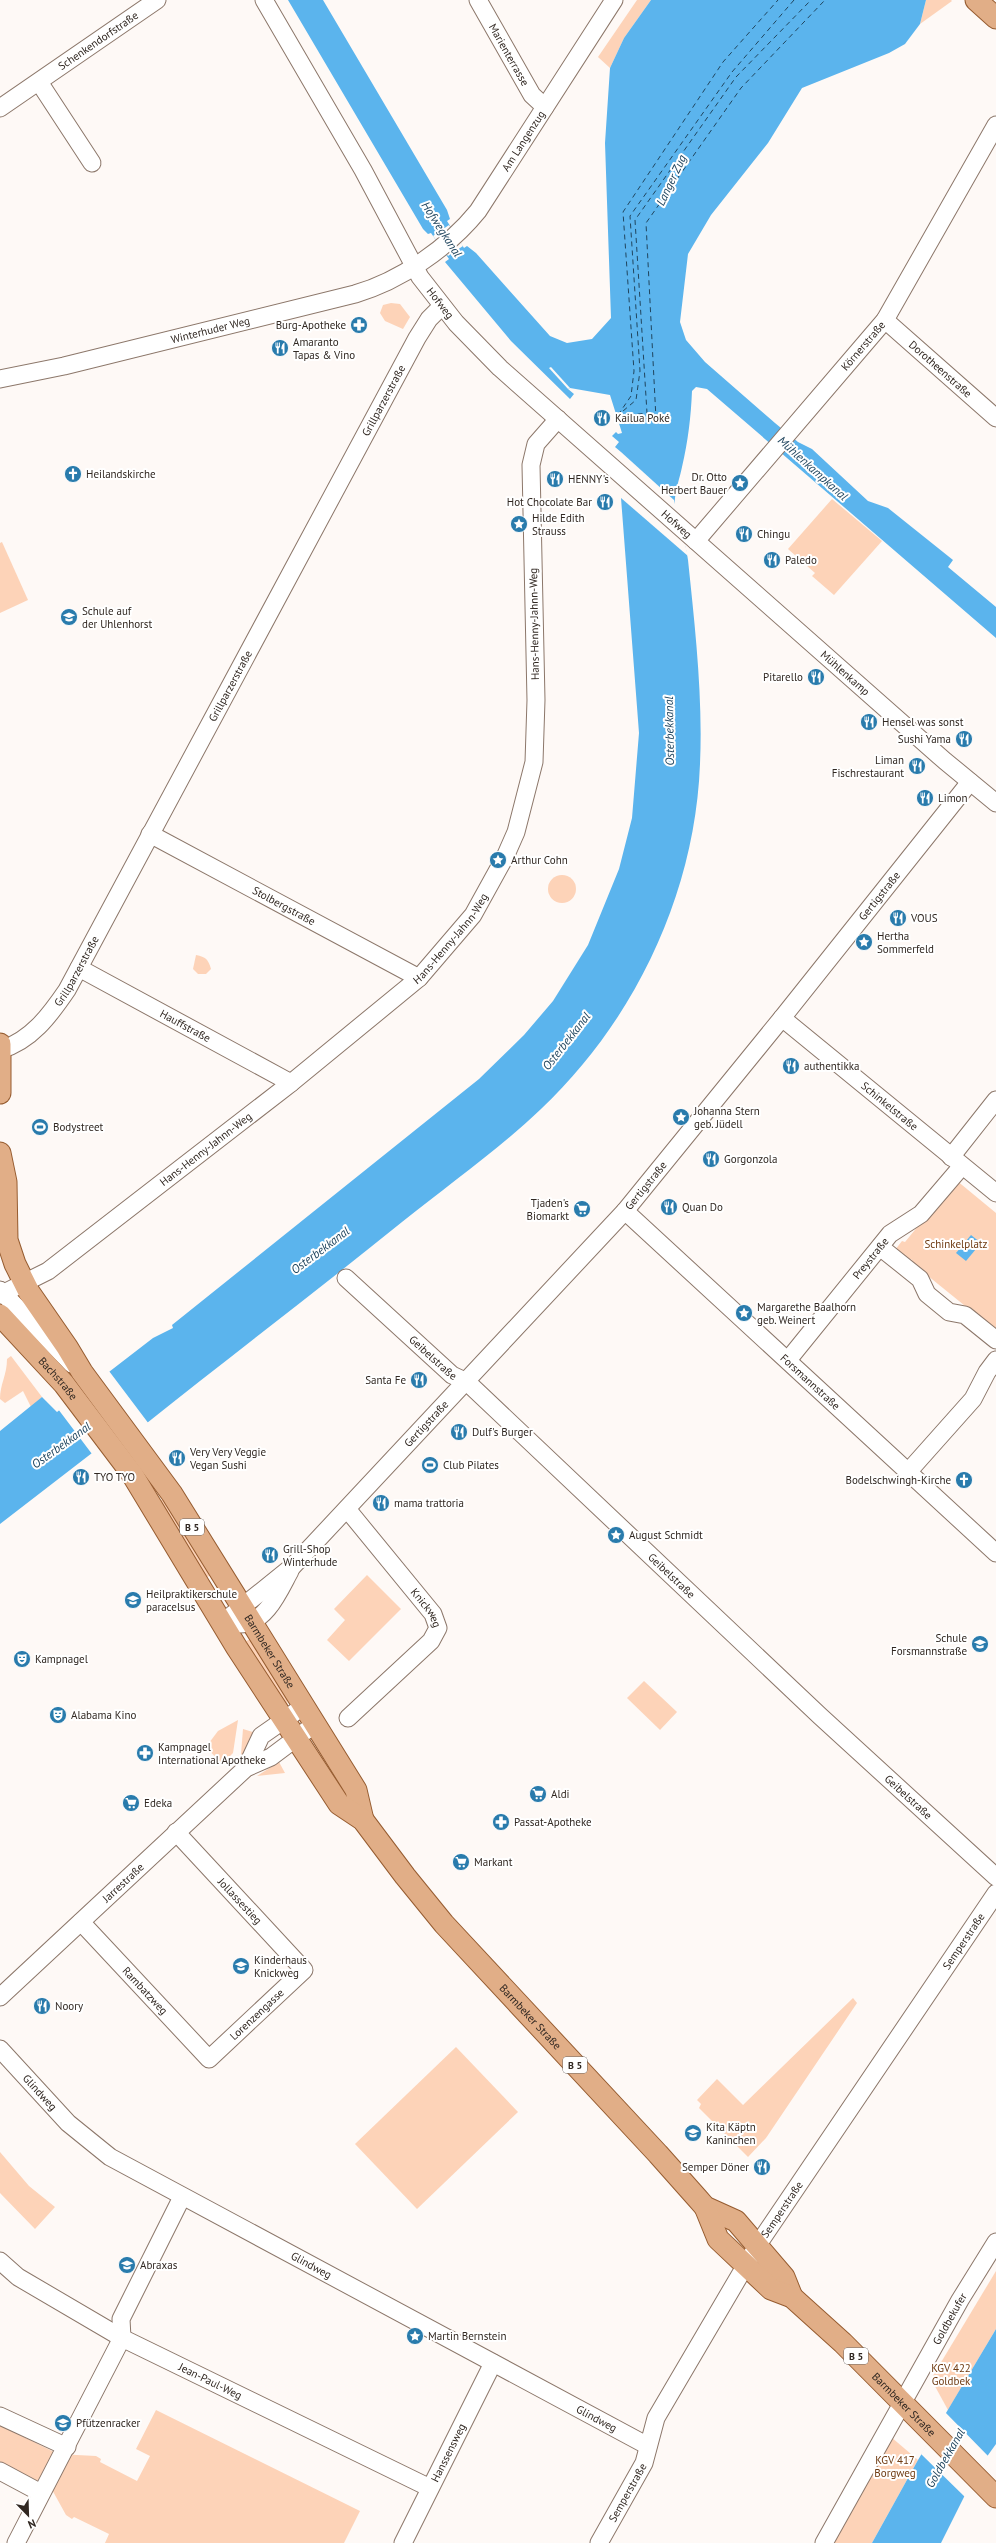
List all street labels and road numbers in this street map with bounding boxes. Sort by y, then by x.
street label: Schenkendorfstraße [55,8,141,73]
street label: Marienterrasse [486,21,533,89]
street label: Am Langenzug [498,108,548,174]
street label: Hofweg [424,285,457,322]
street label: Winterhuder Weg [169,313,251,346]
street label: Körnerstraße [838,318,888,373]
street label: Dorotheenstraße [906,337,975,401]
street label: Grillparzerstraße [359,362,408,438]
street label: Hofweg [659,507,695,541]
street label: Hans-Henny-Jahnn-Weg [526,568,542,680]
street label: Mühlenkamp [818,647,873,698]
street label: Grillparzerstraße [205,648,255,724]
street label: Gertigstraße [855,868,903,923]
street label: Stolbergstraße [250,883,318,928]
street label: Hans-Henny-Jahnn-Weg [410,891,491,987]
street label: Grillparzerstraße [51,933,102,1009]
street label: Hauffstraße [158,1006,213,1045]
street label: Schinkelstraße [858,1079,921,1134]
street label: Hans-Henny-Jahnn-Weg [157,1109,254,1189]
street label: Gertigstraße [622,1158,670,1213]
street label: Preystraße [849,1234,892,1282]
street label: Geibelstraße [406,1332,459,1383]
street label: Forsmannstraße [778,1351,843,1413]
street label: Bachstraße [35,1354,81,1403]
street label: Gertigstraße [401,1397,452,1450]
road number: B 5 [180,1519,204,1535]
street label: Geibelstraße [645,1550,698,1602]
street label: Knickweg [408,1585,444,1629]
street label: Barmbeker Straße [242,1612,298,1691]
street label: Geibelstraße [882,1772,935,1822]
street label: Jarrestraße [99,1860,147,1906]
street label: Jollassestieg [214,1874,265,1927]
street label: Semperstraße [939,1910,988,1972]
street label: Rambatzweg [119,1964,171,2018]
street label: Barmbeker Straße [496,1981,565,2053]
street label: Lorenzengasse [227,1985,287,2043]
road number: B 5 [563,2057,587,2073]
street label: Glindweg [20,2071,60,2114]
street label: Semperstraße [758,2178,806,2240]
street label: Glindweg [288,2248,334,2282]
street label: Goldbekufer [929,2290,970,2347]
road number: B 5 [844,2348,868,2364]
street label: Jean-Paul-Weg [176,2359,244,2402]
street label: Barmbeker Straße [869,2369,939,2440]
street label: Glindweg [574,2402,620,2435]
street label: Hanssensweg [428,2421,469,2484]
street label: Semperstraße [605,2460,650,2524]

